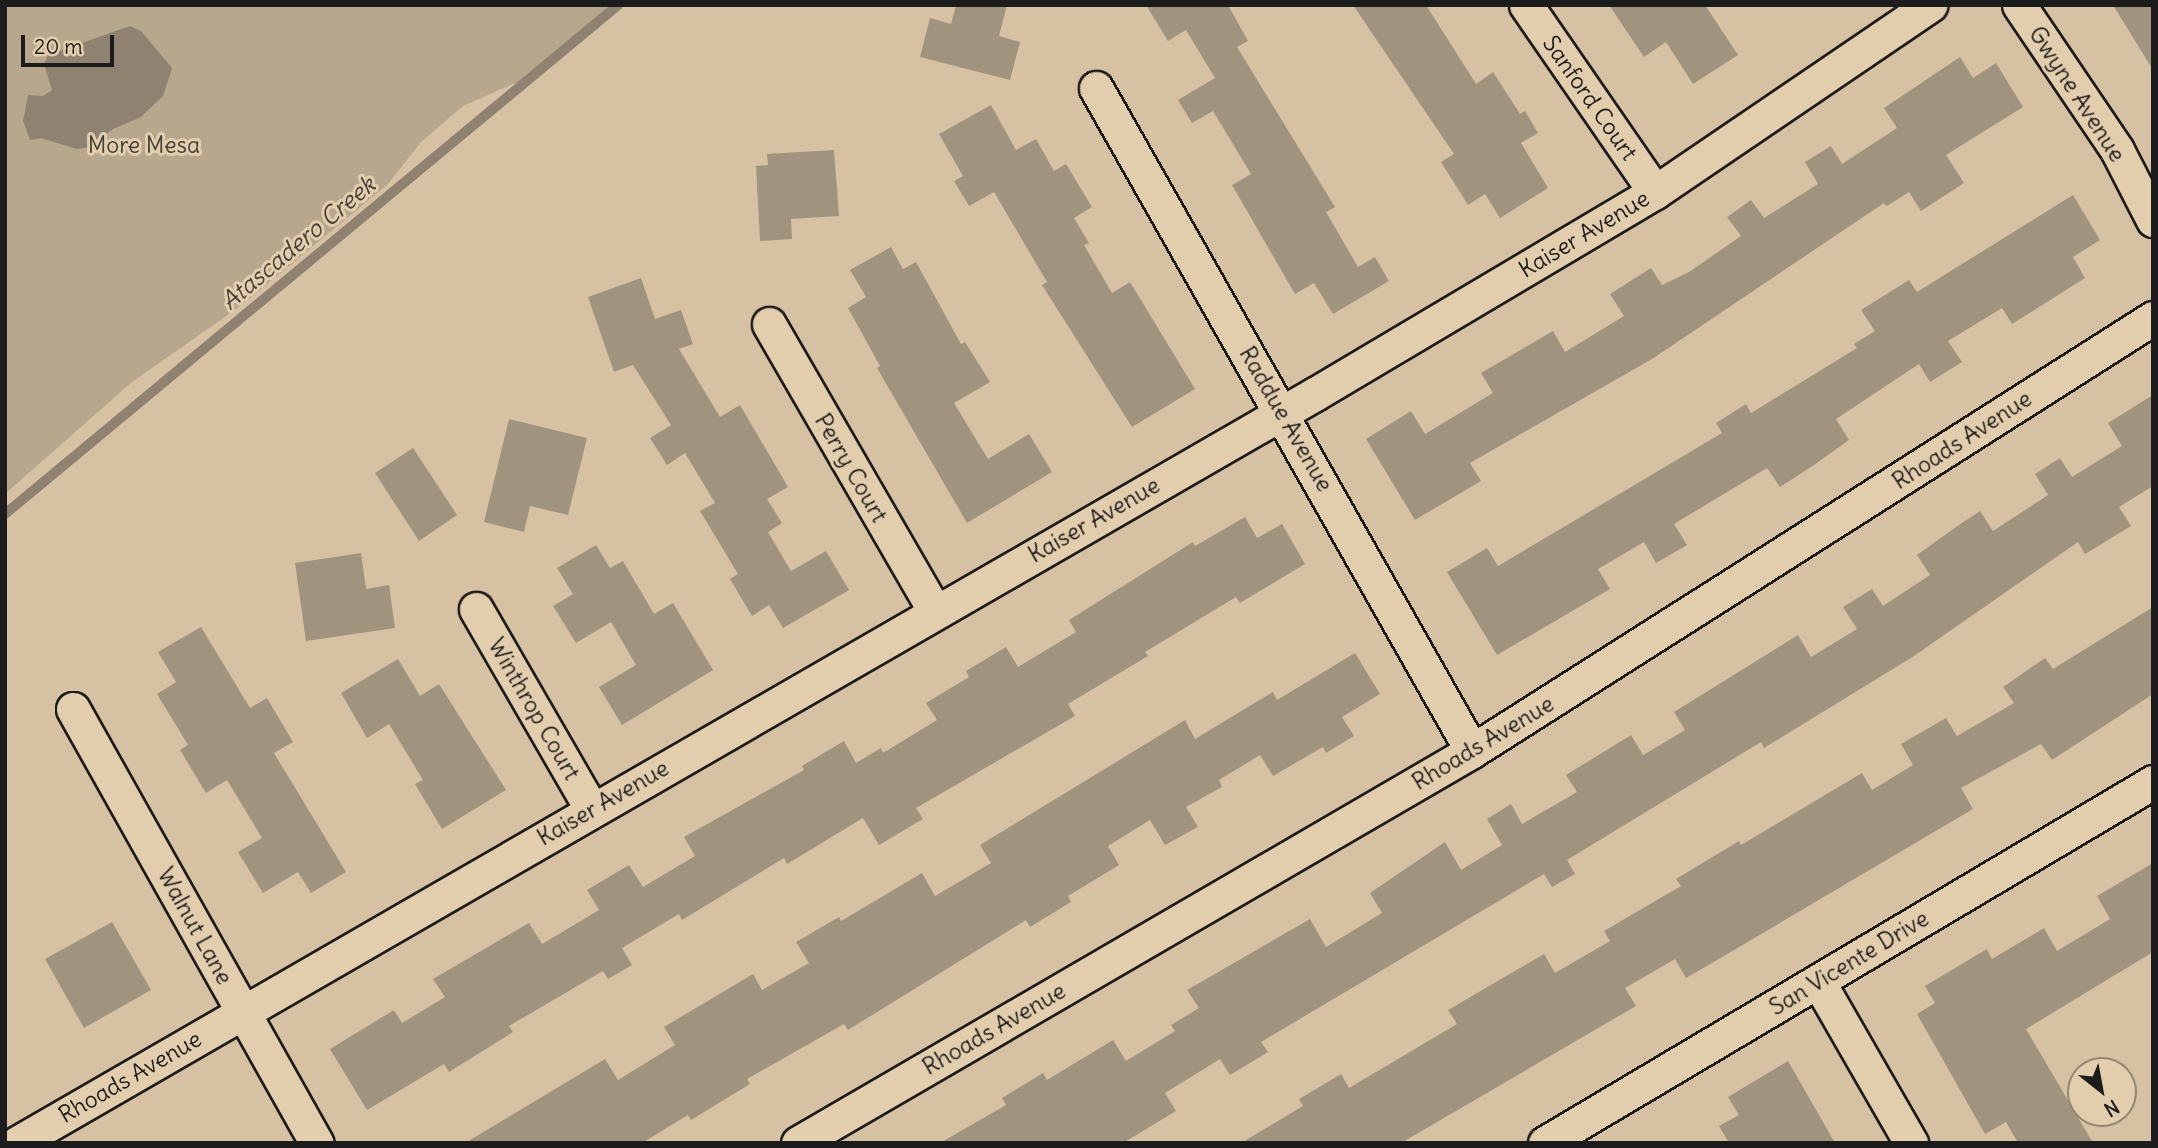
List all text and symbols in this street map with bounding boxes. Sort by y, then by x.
scale bar [24,21,117,65]
street label: Gwyne Avenue [2023,21,2131,167]
street label: Sanford Court [1537,30,1643,166]
text: 20 m [34,33,83,60]
park label: More Mesa [88,131,200,159]
water label: Atascadero Creek [215,170,381,316]
street label: Kaiser Avenue [1514,184,1654,284]
street label: Raddue Avenue [1233,342,1339,496]
street label: Rhoads Avenue [1887,385,2037,495]
street label: Perry Court [809,409,893,527]
street label: Kaiser Avenue [1023,471,1165,569]
street label: Winthrop Court [482,633,586,785]
street label: Rhoads Avenue [1407,690,1559,796]
street label: Kaiser Avenue [532,754,674,852]
street label: Walnut Lane [152,863,238,989]
street label: San Vicente Drive [1764,905,1934,1021]
street label: Rhoads Avenue [918,977,1070,1081]
street label: Rhoads Avenue [54,1025,206,1129]
north arrow [2067,1057,2137,1127]
text: N [2100,1095,2124,1122]

